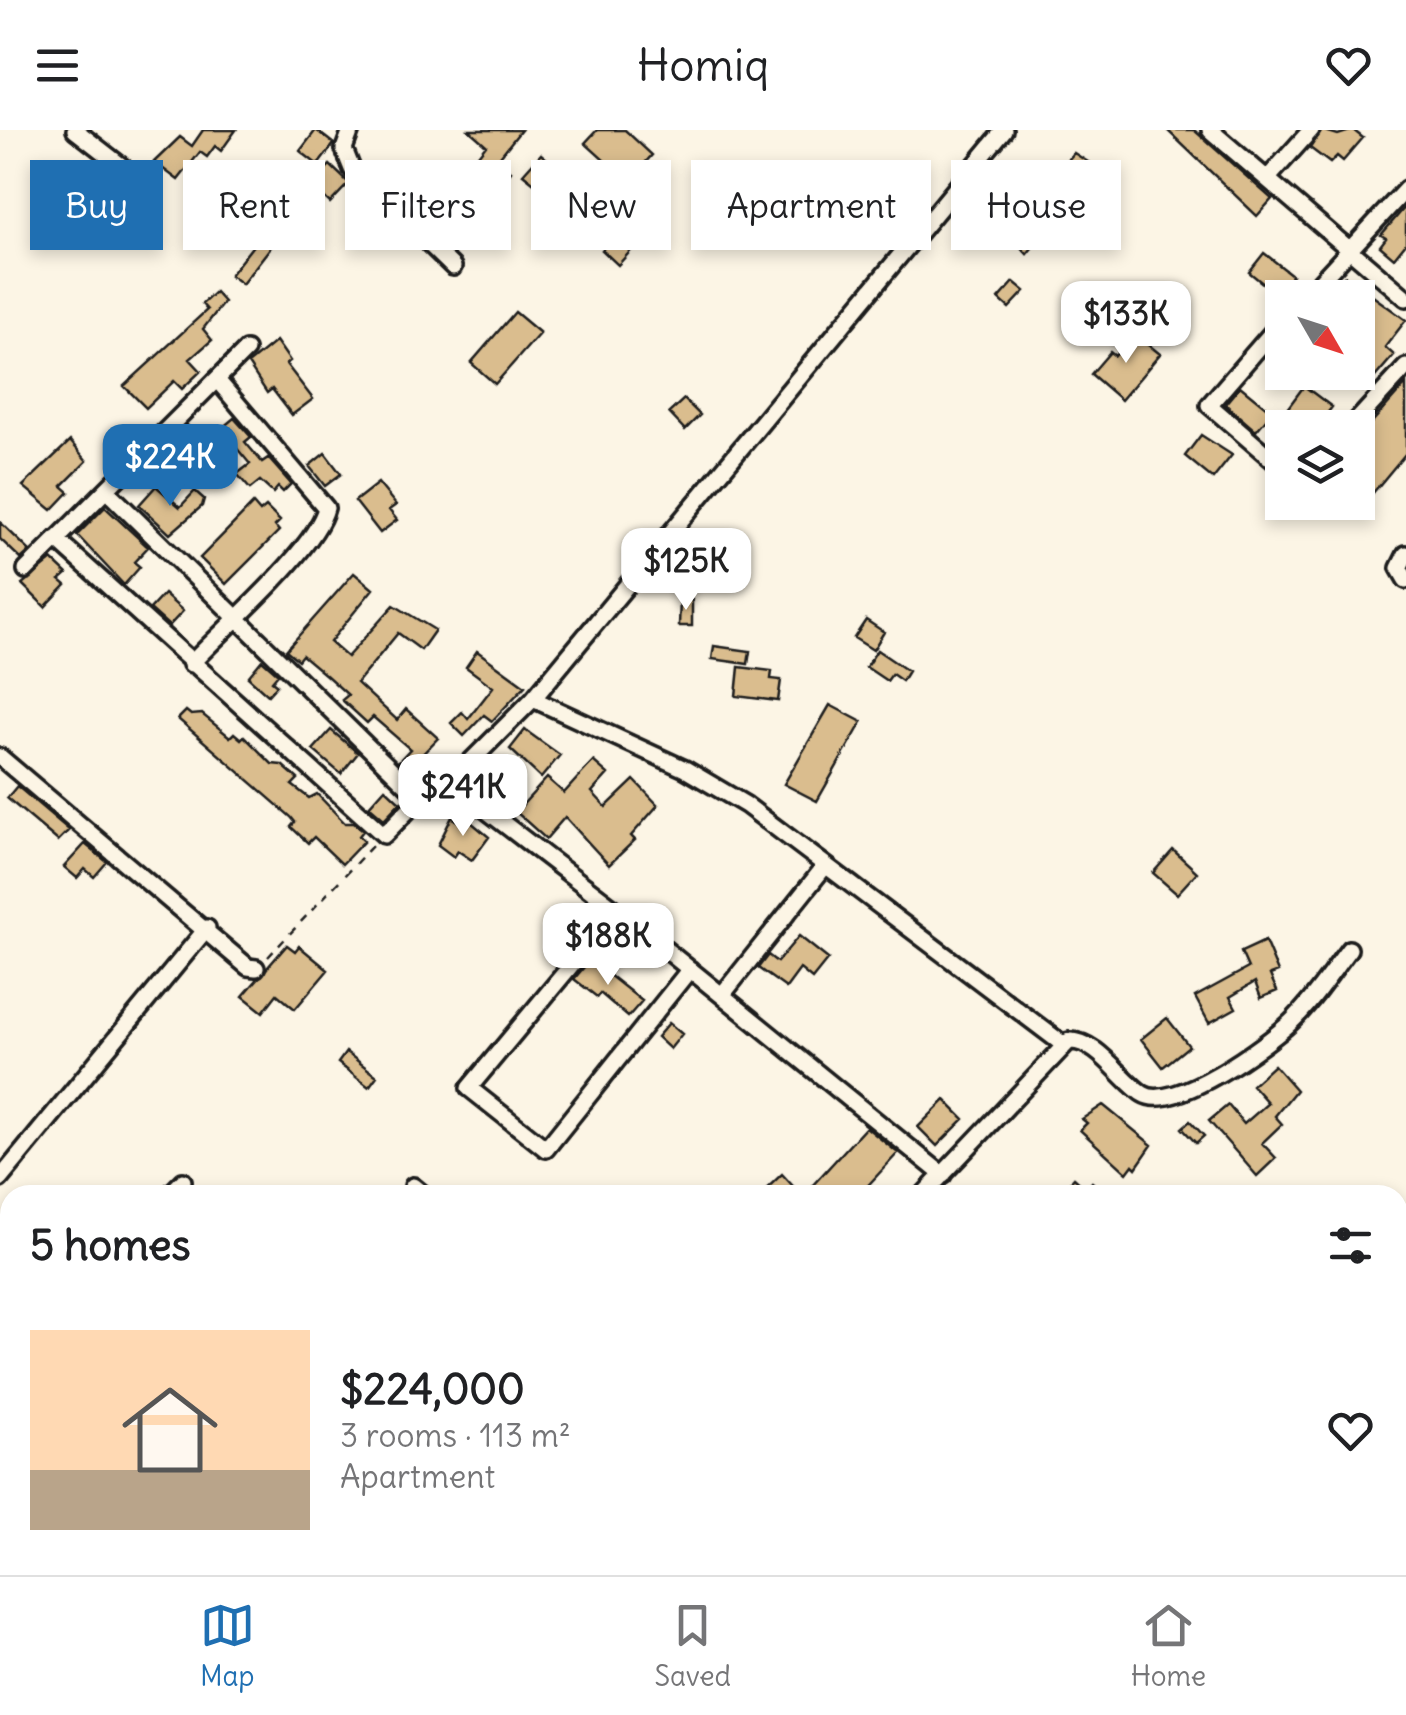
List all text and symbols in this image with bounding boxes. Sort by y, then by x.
text: Homiq [637,37,769,93]
icon: menu [30,38,85,93]
icon: heart [1321,38,1376,93]
chip: Buy [30,160,163,250]
chip: Rent [183,160,325,250]
chip: Filters [345,160,511,250]
chip: New [531,160,671,250]
chip: Apartment [691,160,931,250]
chip: House [951,160,1121,250]
north arrow [1265,280,1375,390]
map controls [1265,280,1375,520]
pin: $133K [1056,281,1196,366]
text: $133K [1083,293,1169,334]
button: layers [1265,410,1375,520]
pin: $224K [100,424,240,509]
text: $224K [125,436,215,477]
pin: $125K [616,528,756,613]
text: $125K [643,540,729,581]
pin: $241K [393,754,533,839]
text: $241K [420,766,506,807]
pin: $188K [538,903,678,988]
text: $188K [565,915,651,956]
icon: filters [1323,1218,1378,1273]
text: 5 homes [30,1219,191,1271]
text: $224,000 [340,1363,525,1415]
icon: home [110,1370,230,1490]
icon: heart [1323,1403,1378,1458]
text: 3 rooms · 113 m² [340,1415,571,1456]
text: Apartment [340,1456,495,1497]
tab: Map [200,1598,255,1694]
tab: Saved [654,1598,731,1694]
tab: Home [1131,1598,1206,1694]

